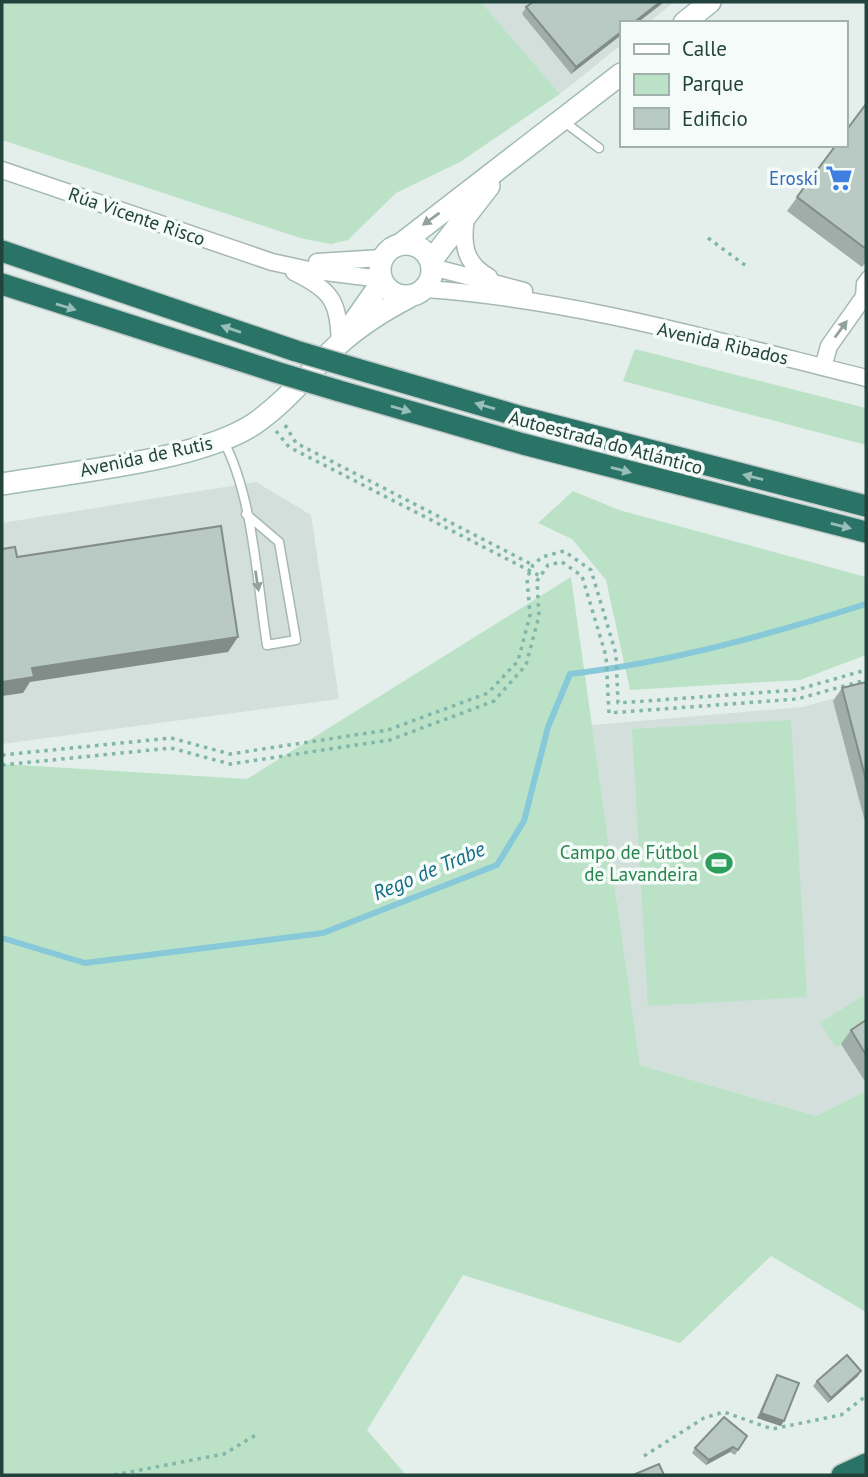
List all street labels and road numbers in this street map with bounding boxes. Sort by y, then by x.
street label: Rúa Vicente Risco [65,181,209,251]
street label: Avenida Ribados [655,316,791,370]
street label: Autoestrada do Atlántico [506,405,706,479]
street label: Avenida de Rutis [77,430,215,482]

